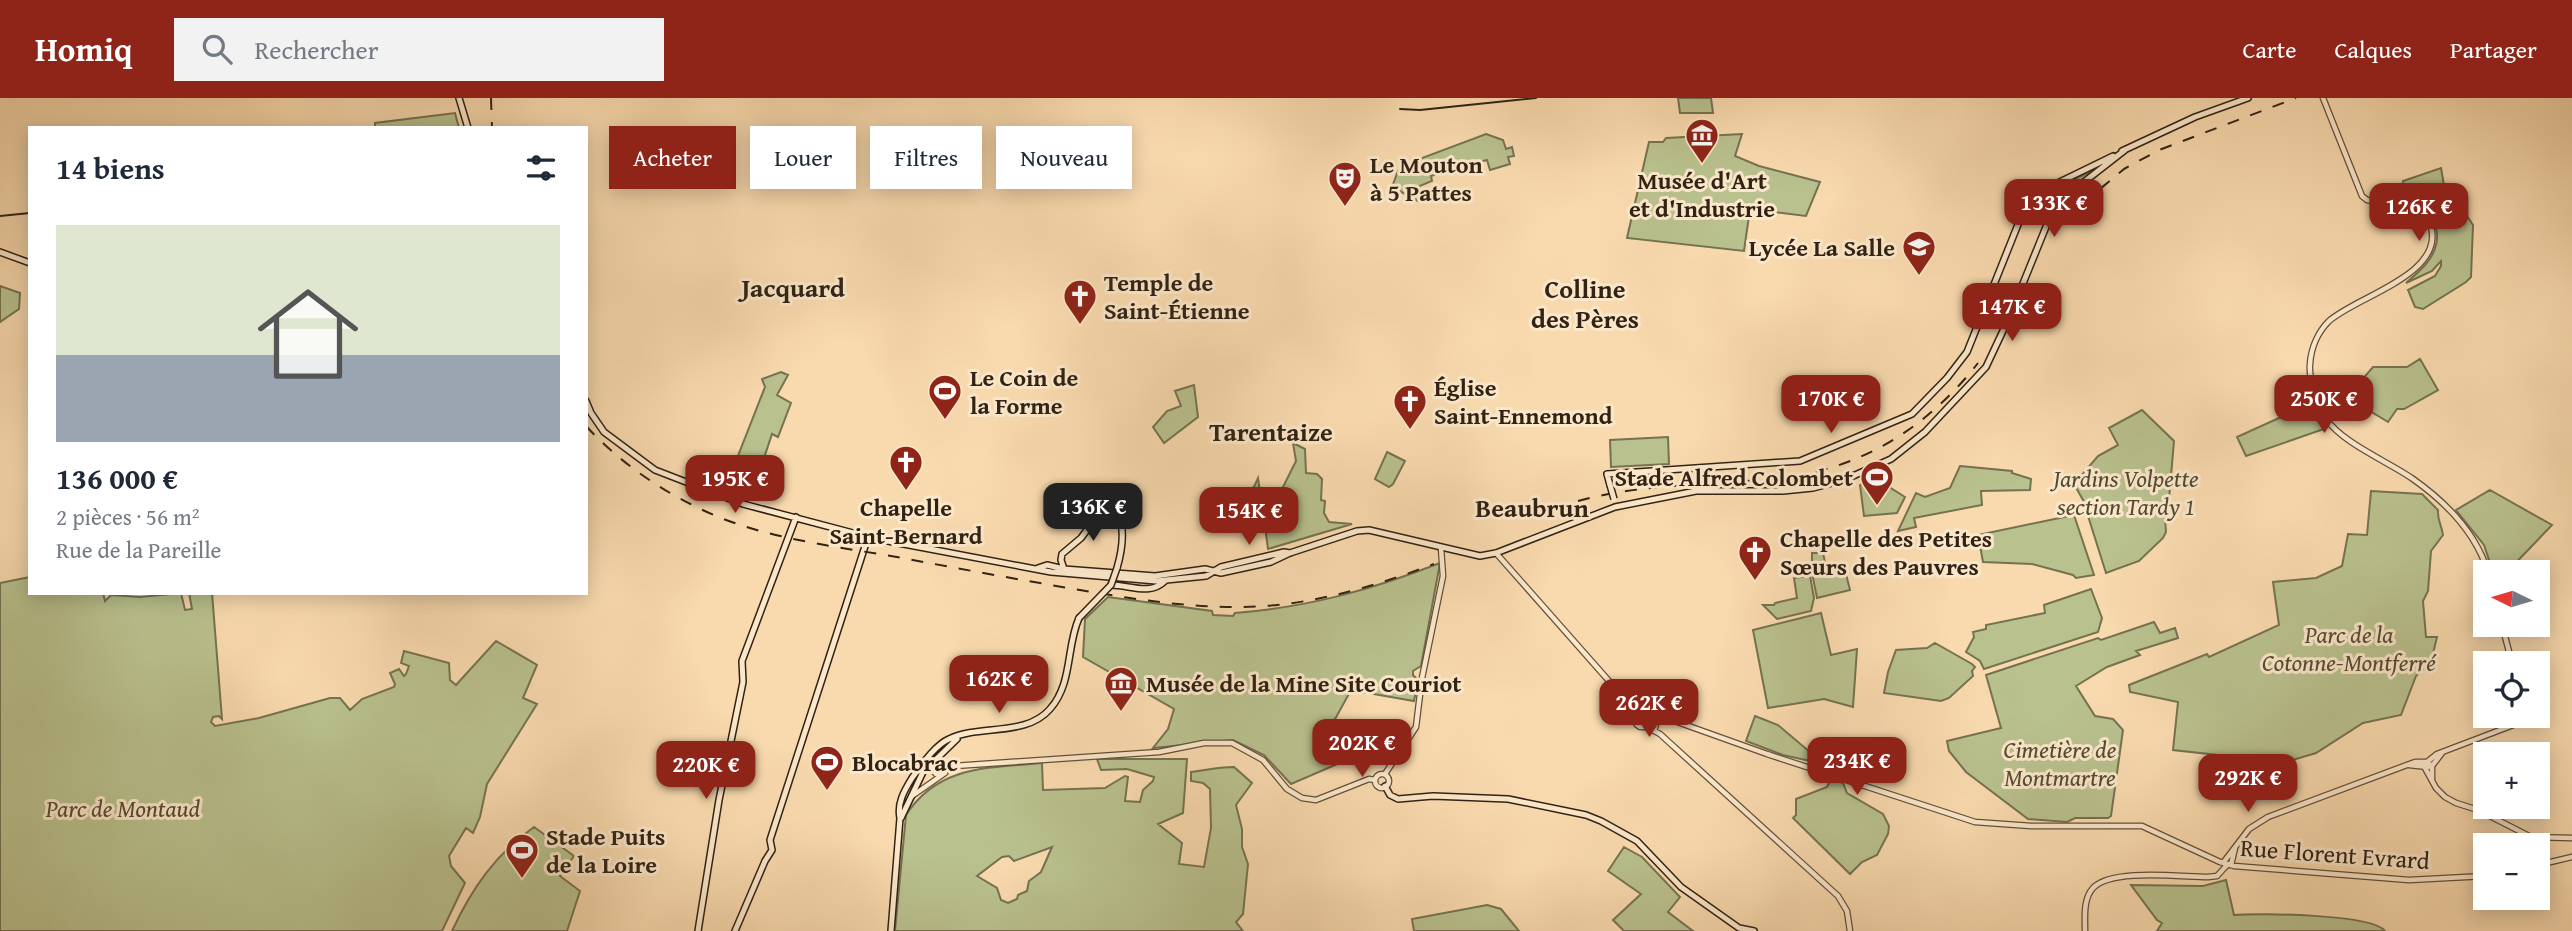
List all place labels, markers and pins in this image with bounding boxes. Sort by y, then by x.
museum icon: Musée d'Art et d'Industrie [1683,116,1721,165]
place label: Le Mouton à 5 Pattes [1370,147,1483,210]
theatre icon: Le Mouton à 5 Pattes [1326,159,1364,208]
place label: Musée d'Art et d'Industrie [1629,163,1775,226]
pin: 133K € [1997,180,2111,239]
pin: 126K € [2362,184,2476,243]
school or university icon: Lycée La Salle [1900,228,1938,277]
place label: Lycée La Salle [1749,230,1895,265]
place label: Temple de Saint-Étienne [1104,265,1250,328]
church icon: Temple de Saint-Étienne [1061,277,1099,326]
pin: 147K € [1955,284,2069,343]
place label: Le Coin de la Forme [970,360,1079,423]
place label: Église Saint-Ennemond [1434,370,1613,433]
sports icon: Le Coin de la Forme [926,372,964,421]
pin: 170K € [1774,376,1888,435]
pin: 250K € [2267,376,2381,435]
church icon: Église Saint-Ennemond [1391,382,1429,431]
church icon: Chapelle Saint-Bernard [887,443,925,492]
pin: 195K € [678,456,792,515]
sports icon: Stade Alfred Colombet [1858,458,1896,507]
place label: Stade Alfred Colombet [1614,460,1853,495]
pin: 136K € [1036,484,1150,543]
pin: 154K € [1192,488,1306,547]
place label: Chapelle Saint-Bernard [830,490,983,553]
place label: Chapelle des Petites Sœurs des Pauvres [1780,521,1992,584]
church icon: Chapelle des Petites Sœurs des Pauvres [1736,533,1774,582]
pin: 162K € [942,656,1056,715]
museum icon: Musée de la Mine Site Couriot [1102,664,1140,713]
place label: Musée de la Mine Site Couriot [1146,666,1461,701]
pin: 262K € [1592,680,1706,739]
pin: 202K € [1305,720,1419,779]
pin: 234K € [1800,738,1914,797]
pin: 220K € [649,742,763,801]
sports icon: Blocabrac [808,743,846,792]
place label: Blocabrac [852,745,958,780]
pin: 292K € [2191,754,2305,814]
place label: Stade Puits de la Loire [546,819,665,882]
sports icon: Stade Puits de la Loire [503,831,541,880]

